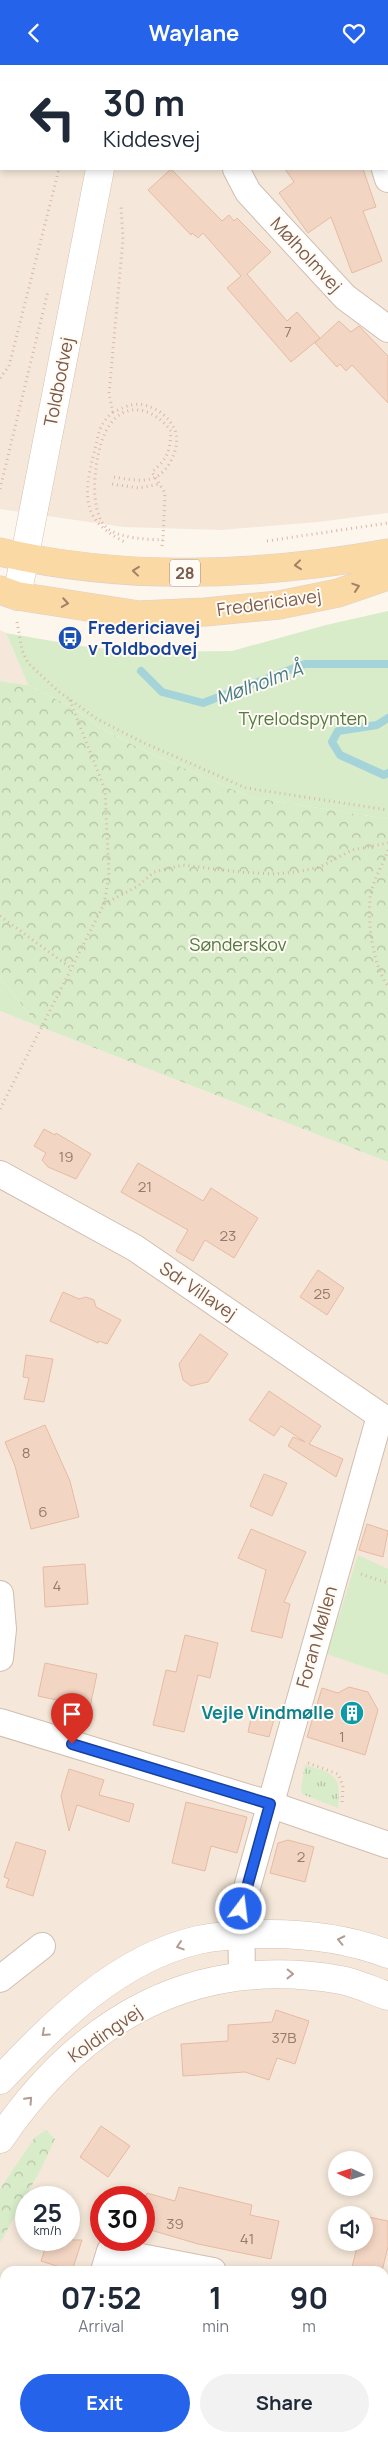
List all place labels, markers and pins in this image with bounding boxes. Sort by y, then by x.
place label: Fredericiavej v Toldbodvej [88,615,200,660]
bus stop icon: Fredericiavej v Toldbodvej [57,625,83,651]
pin [51,1693,93,1744]
place label: Vejle Vindmølle [202,1700,334,1724]
building icon: Vejle Vindmølle [339,1700,365,1726]

